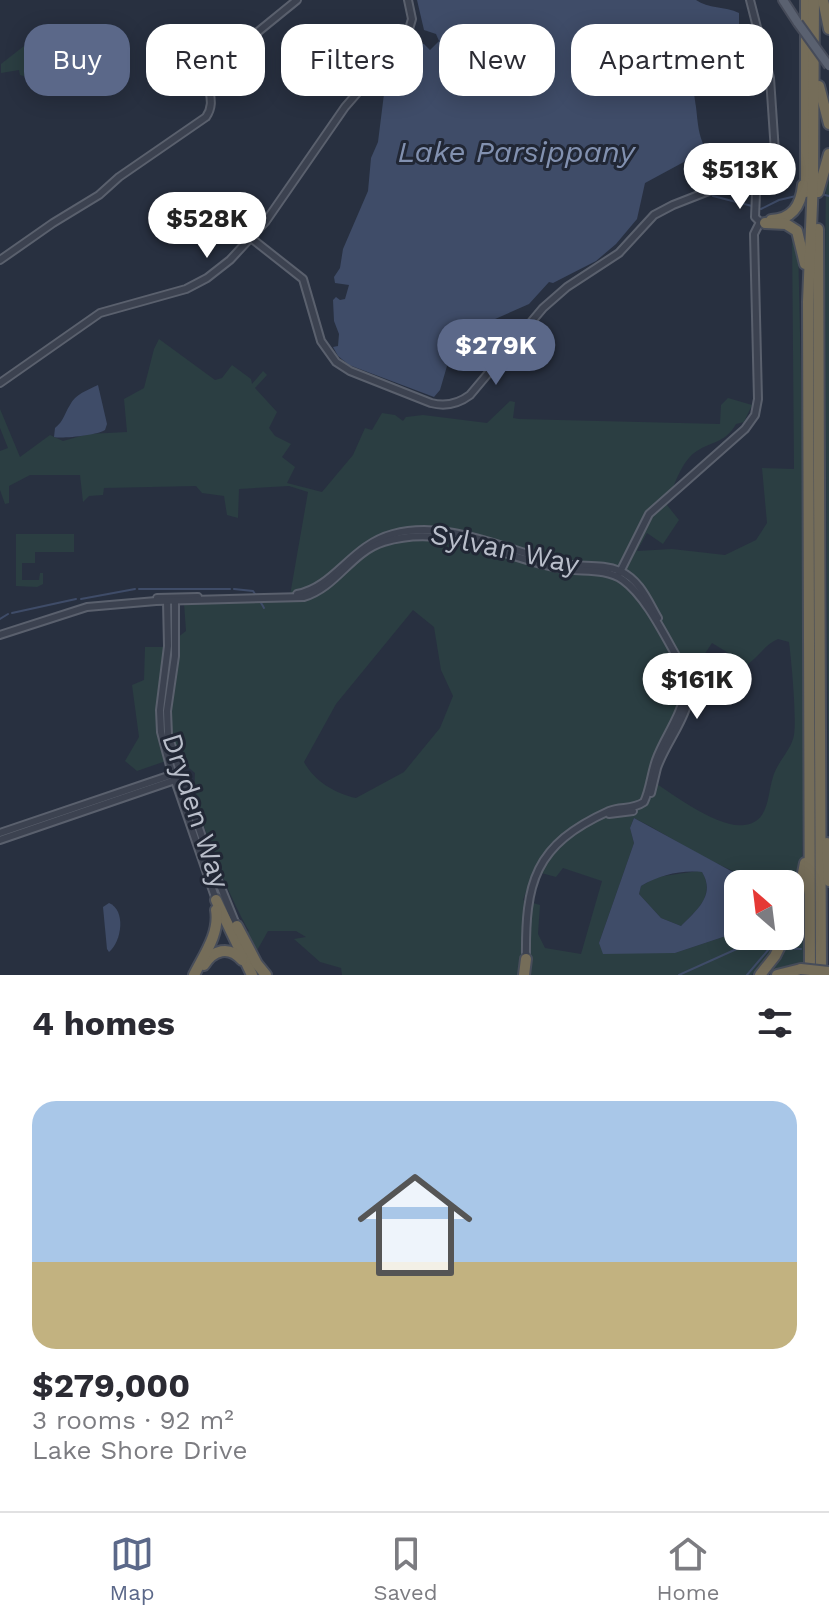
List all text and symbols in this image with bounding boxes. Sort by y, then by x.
chip: Buy [24,24,130,96]
chip: Rent [146,24,265,96]
chip: Filters [281,24,423,96]
chip: New [439,24,555,96]
chip: Apartment [571,24,773,96]
water label: Lake Parsippany [397,134,636,169]
pin: $513K [684,143,796,211]
text: $513K [702,154,778,184]
pin: $528K [151,192,263,260]
text: $528K [166,203,248,233]
pin: $279K [440,319,552,387]
text: $279K [455,330,537,360]
street label: Sylvan Way [428,517,583,581]
pin: $161K [641,653,753,721]
text: $161K [661,664,733,694]
street label: Dryden Way [155,729,237,893]
north arrow [724,870,804,950]
map controls [724,870,804,950]
icon: filters [753,1001,797,1045]
text: 4 homes [32,1003,175,1043]
icon: home [343,1153,487,1297]
text: $279,000 [32,1365,190,1405]
text: 3 rooms · 92 m² [32,1405,234,1435]
text: Lake Shore Drive [32,1435,248,1465]
tab: Map [110,1532,154,1605]
tab: Saved [374,1532,437,1605]
tab: Home [657,1532,719,1605]

